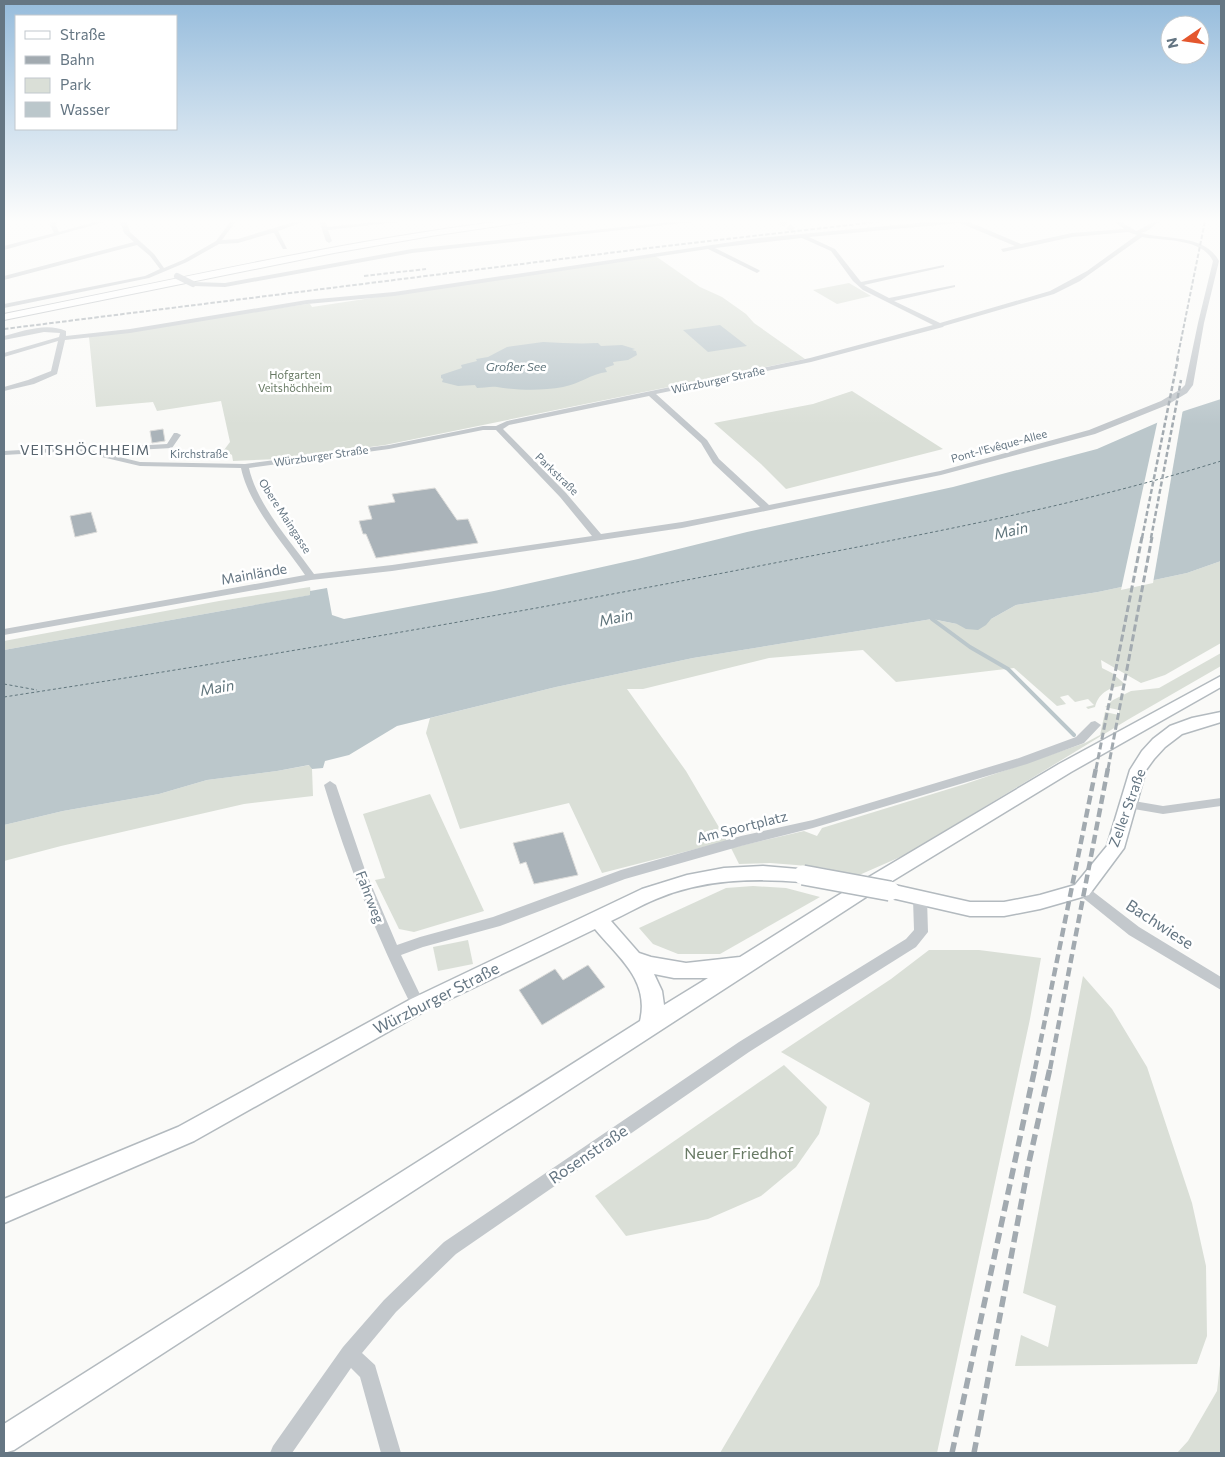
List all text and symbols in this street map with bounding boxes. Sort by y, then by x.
legend [15,15,178,130]
north arrow [1160,15,1210,65]
text: Straße [60,25,106,43]
text: N [1162,36,1181,50]
text: Bahn [60,50,95,68]
text: Park [60,75,91,93]
text: Wasser [60,100,110,118]
water label: Großer See [486,359,547,373]
street label: Würzburger Straße [670,363,766,396]
park label: Hofgarten Veitshöchheim [258,368,332,394]
street label: Pont-l'Evêque-Allee [949,426,1049,465]
district label: VEITSHÖCHHEIM [20,441,150,458]
street label: Würzburger Straße [273,442,369,469]
street label: Kirchstraße [170,447,228,460]
street label: Parkstraße [533,450,582,498]
street label: Obere Maingasse [257,476,314,556]
water label: Main [992,518,1030,542]
street label: Mainlände [220,559,288,588]
water label: Main [597,605,635,629]
water label: Main [198,675,235,699]
street label: Zeller Straße [1105,766,1149,849]
street label: Am Sportplatz [695,807,789,846]
street label: Fahrweg [353,868,388,926]
street label: Bachwiese [1123,895,1198,952]
street label: Würzburger Straße [370,958,502,1037]
street label: Rosenstraße [545,1120,631,1187]
park label: Neuer Friedhof [684,1143,794,1162]

